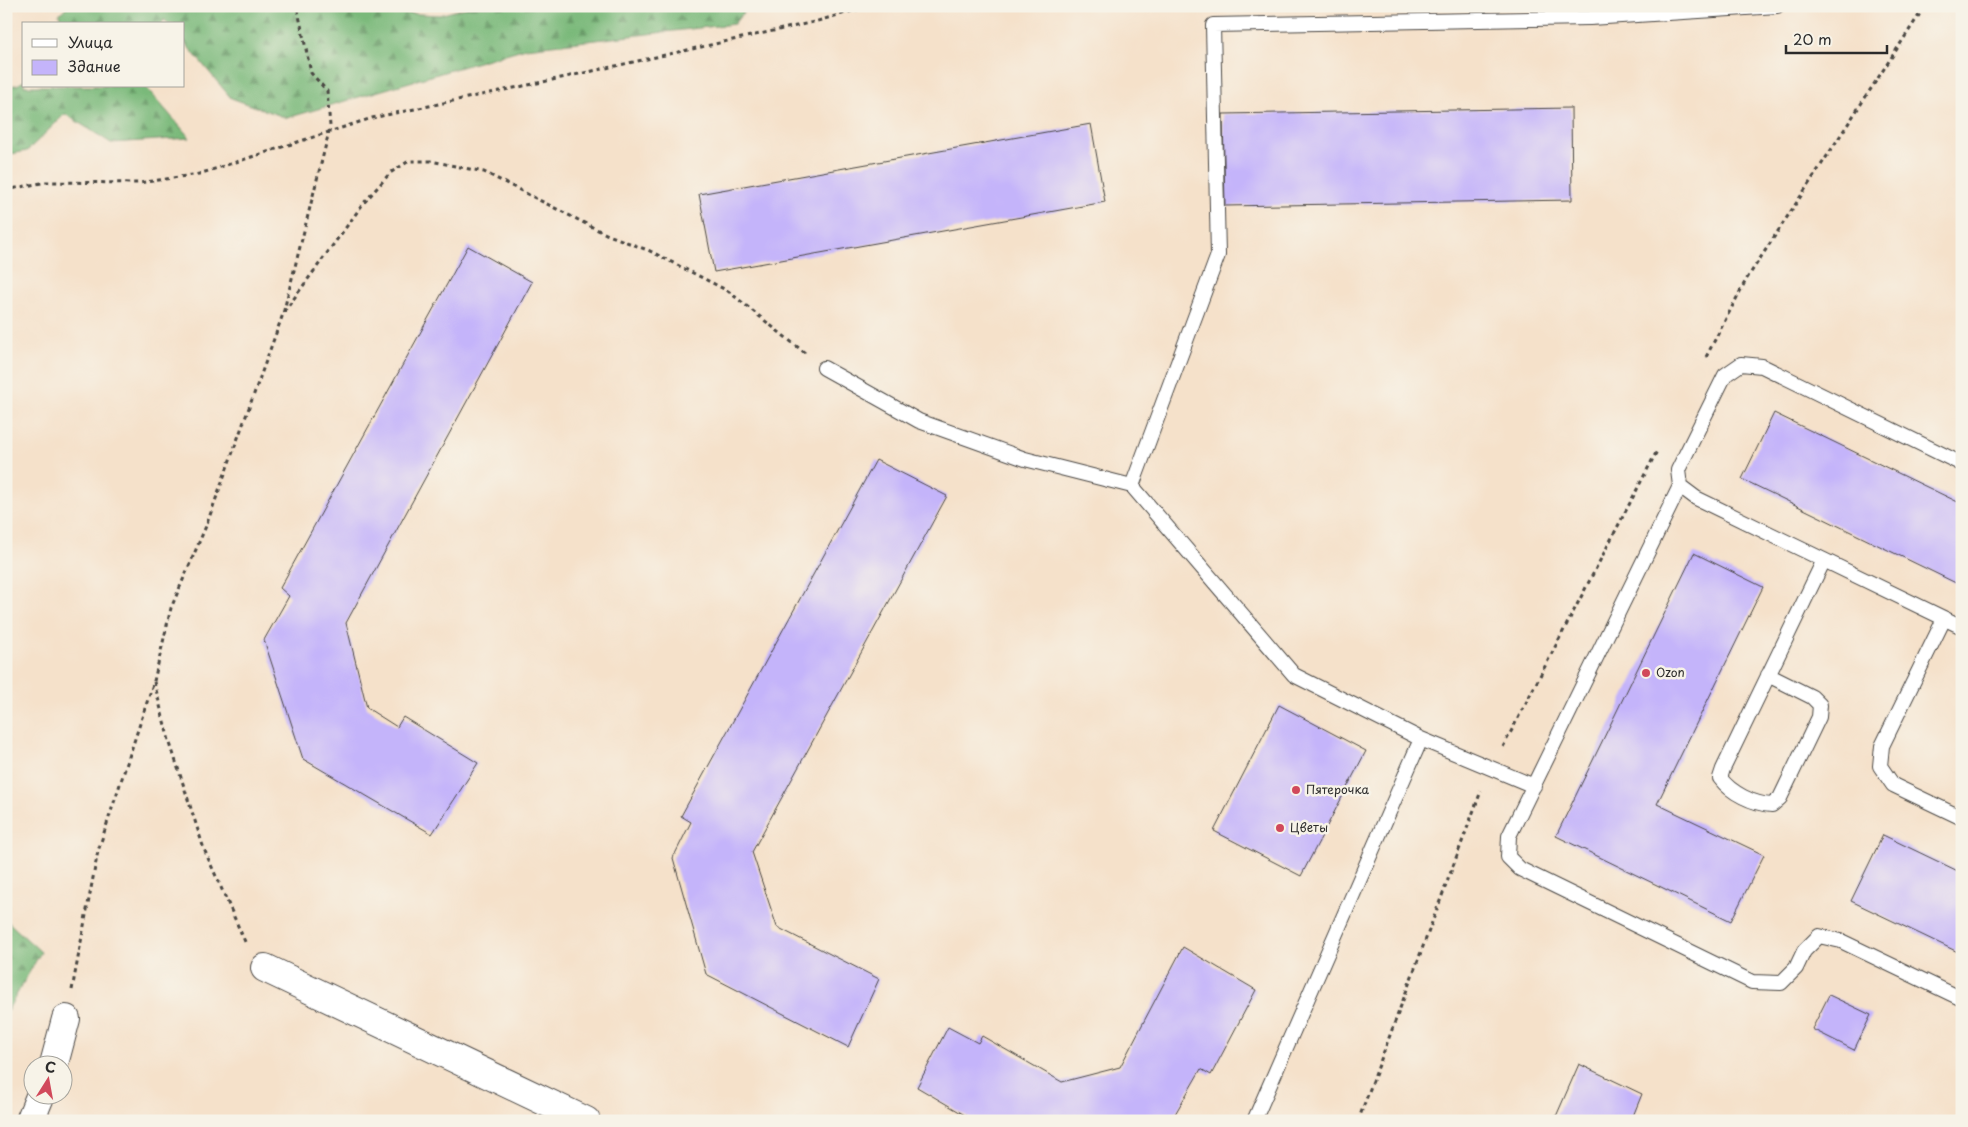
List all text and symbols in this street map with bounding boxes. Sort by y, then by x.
legend [22,22,185,88]
scale bar [1786,22,1887,54]
text: 20 m [1793,27,1832,50]
text: Улица [68,30,113,53]
text: Здание [68,54,121,77]
place label: Ozon [1656,663,1685,681]
marker: Ozon [1640,667,1652,679]
place label: Пятерочка [1306,780,1369,798]
marker: Пятерочка [1290,784,1302,796]
place label: Цветы [1290,818,1328,836]
marker: Цветы [1274,822,1286,834]
north arrow [22,1054,72,1104]
text: С [43,1055,58,1078]

